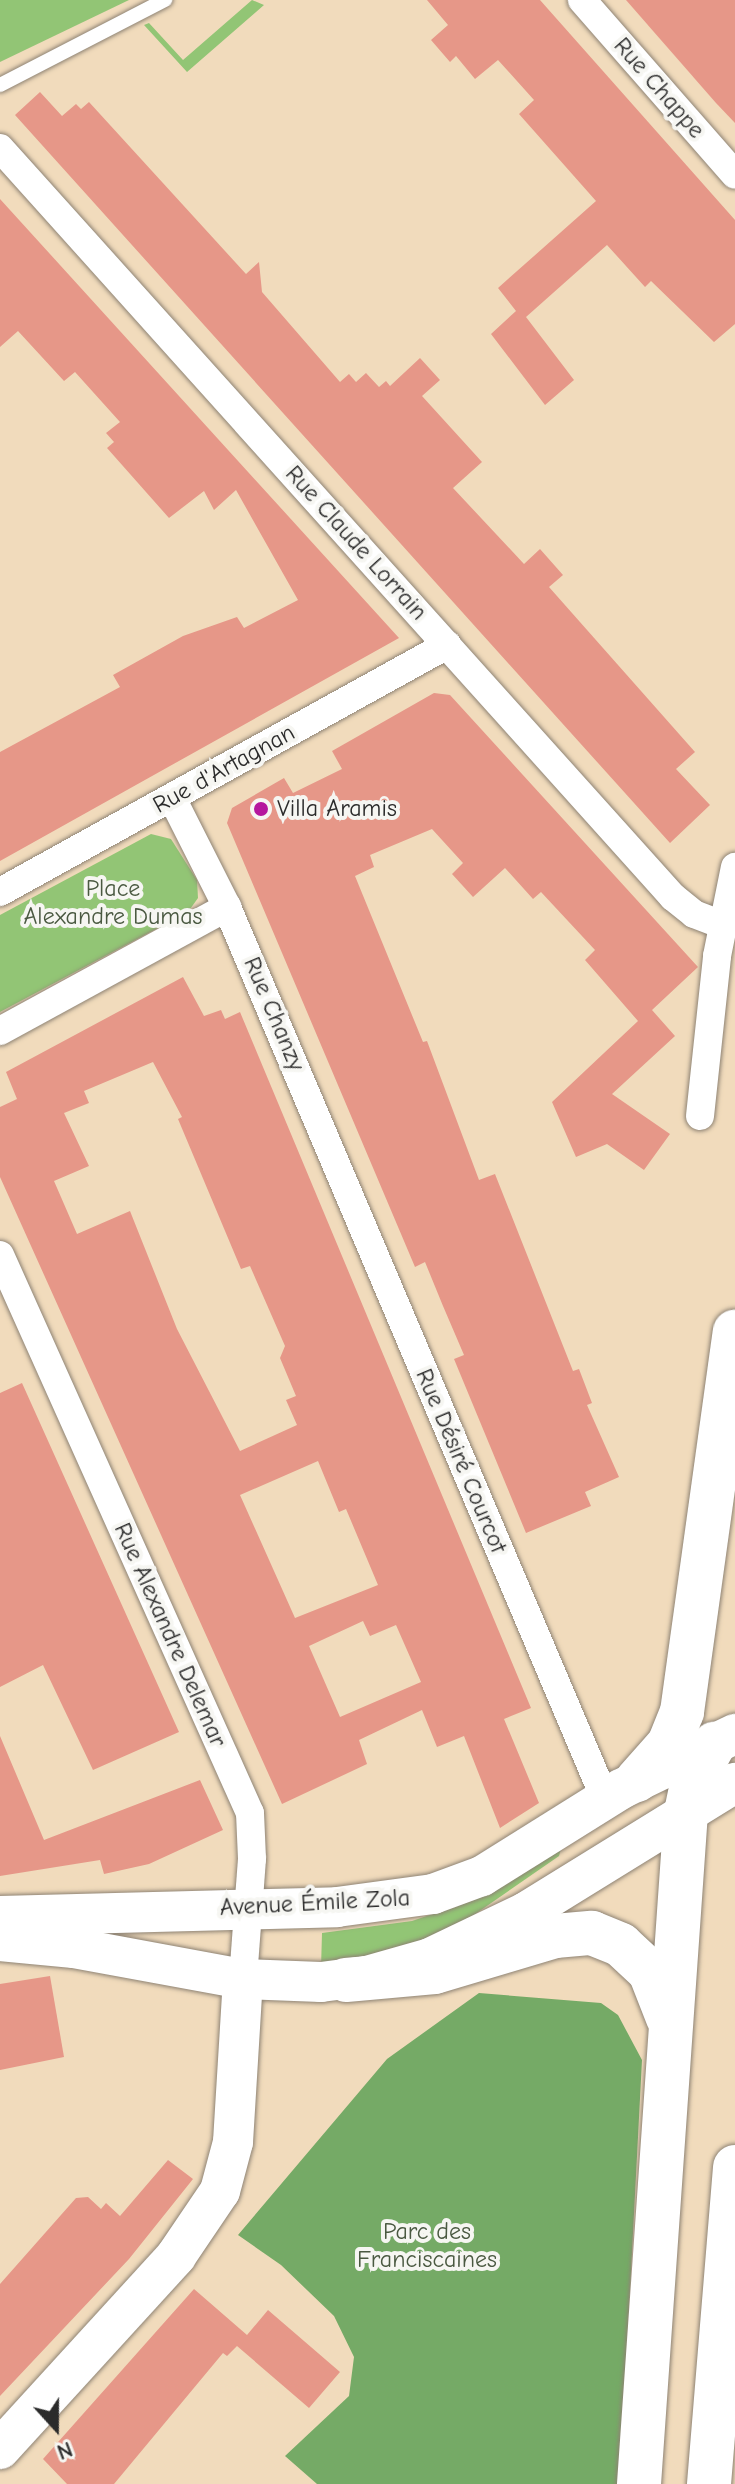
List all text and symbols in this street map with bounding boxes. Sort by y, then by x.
street label: Rue Chappe [607,32,711,144]
street label: Rue Claude Lorrain [279,460,433,626]
street label: Rue d'Artagnan [148,718,300,820]
place label: Villa Aramis [277,795,397,823]
marker: Villa Aramis [252,800,270,818]
park label: Place Alexandre Dumas [23,875,203,931]
street label: Rue Chanzy [237,953,311,1075]
street label: Rue Désiré Courcot [409,1365,513,1557]
street label: Rue Alexandre Delemar [108,1518,232,1752]
street label: Avenue Émile Zola [219,1884,411,1922]
park label: Parc des Franciscaines [357,2218,497,2274]
north arrow [16,2388,96,2468]
text: N [53,2436,76,2465]

